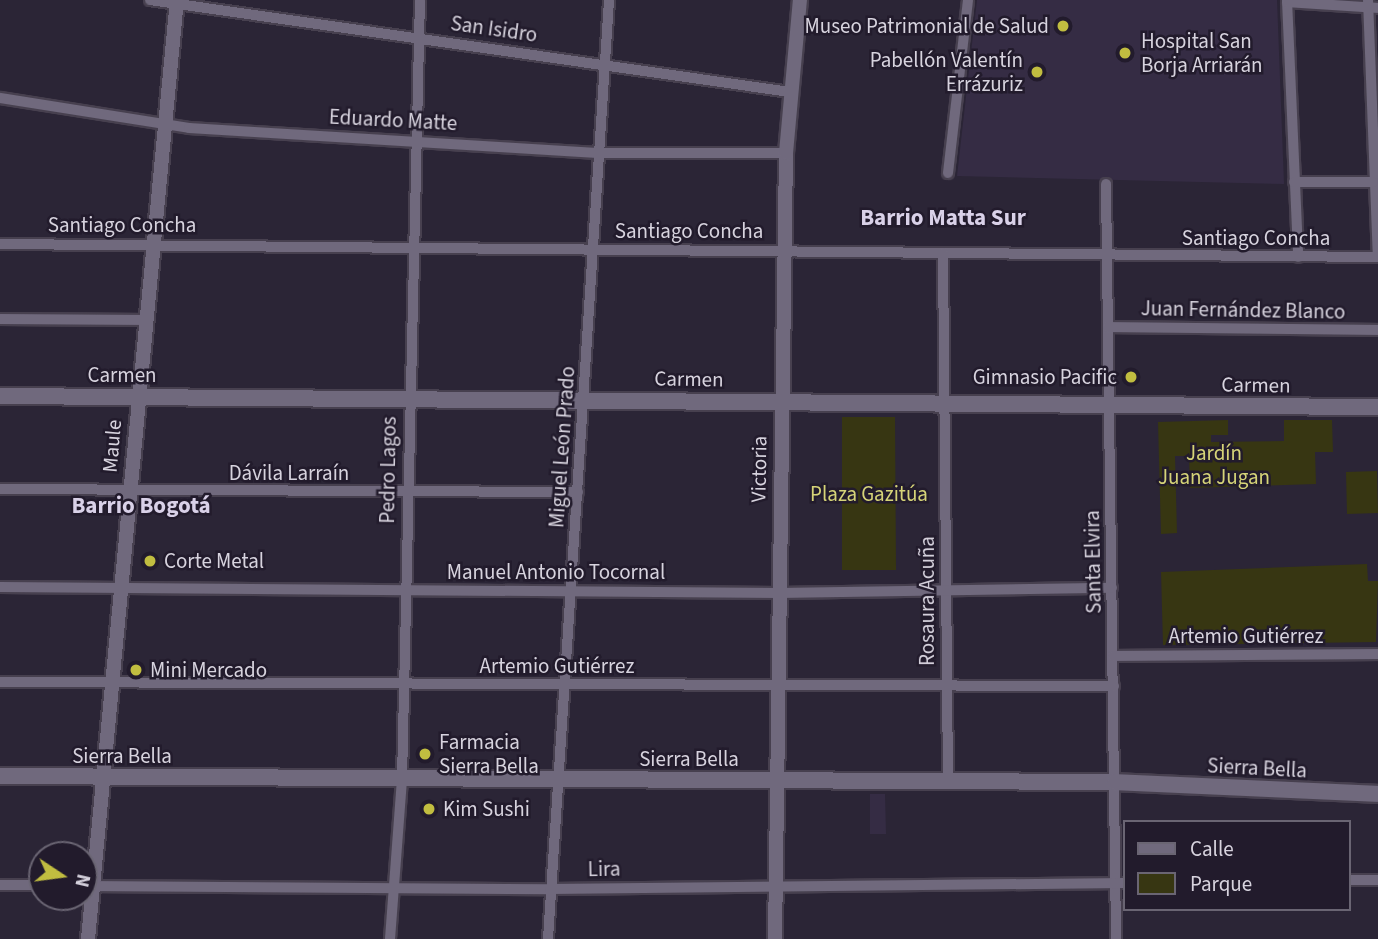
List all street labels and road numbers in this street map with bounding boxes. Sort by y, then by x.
street label: San Isidro [449,10,539,48]
street label: Eduardo Matte [328,104,458,136]
street label: Santiago Concha [48,212,196,238]
street label: Santiago Concha [615,218,763,244]
street label: Santiago Concha [1182,225,1330,251]
street label: Juan Fernández Blanco [1141,296,1345,324]
street label: Carmen [87,362,157,388]
street label: Miguel León Prado [544,365,580,529]
street label: Carmen [654,366,724,392]
street label: Carmen [1221,372,1291,398]
street label: Pedro Lagos [374,416,402,524]
street label: Maule [97,418,127,474]
street label: Victoria [746,435,772,503]
street label: Dávila Larraín [229,460,349,486]
street label: Santa Elvira [1079,510,1107,614]
street label: Rosaura Acuña [914,536,940,666]
street label: Manuel Antonio Tocornal [447,559,665,585]
street label: Artemio Gutiérrez [1169,623,1323,649]
street label: Artemio Gutiérrez [480,653,634,679]
street label: Sierra Bella [72,743,172,769]
street label: Sierra Bella [639,746,739,772]
street label: Sierra Bella [1207,753,1307,783]
street label: Lira [587,856,621,882]

